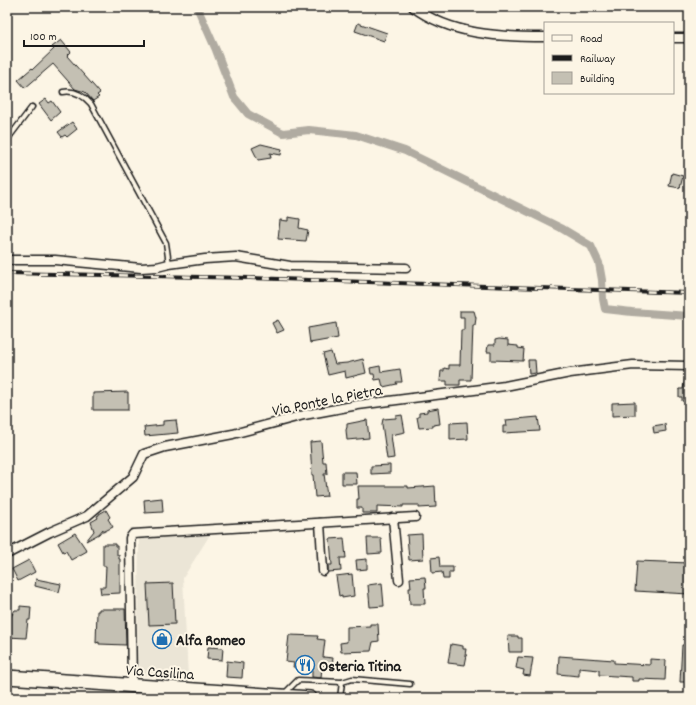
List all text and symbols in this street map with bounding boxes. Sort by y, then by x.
scale bar [24,22,144,48]
legend [544,22,674,94]
text: 100 m [30,29,57,46]
text: Road [580,31,602,48]
text: Railway [580,51,616,68]
text: Building [580,71,615,88]
street label: Via Ponte la Pietra [270,379,385,423]
shop icon: Alfa Romeo [151,628,173,650]
place label: Alfa Romeo [176,630,245,653]
restaurant icon: Osteria Titina [294,654,316,676]
place label: Osteria Titina [319,656,402,679]
street label: Via Casilina [125,660,195,687]

